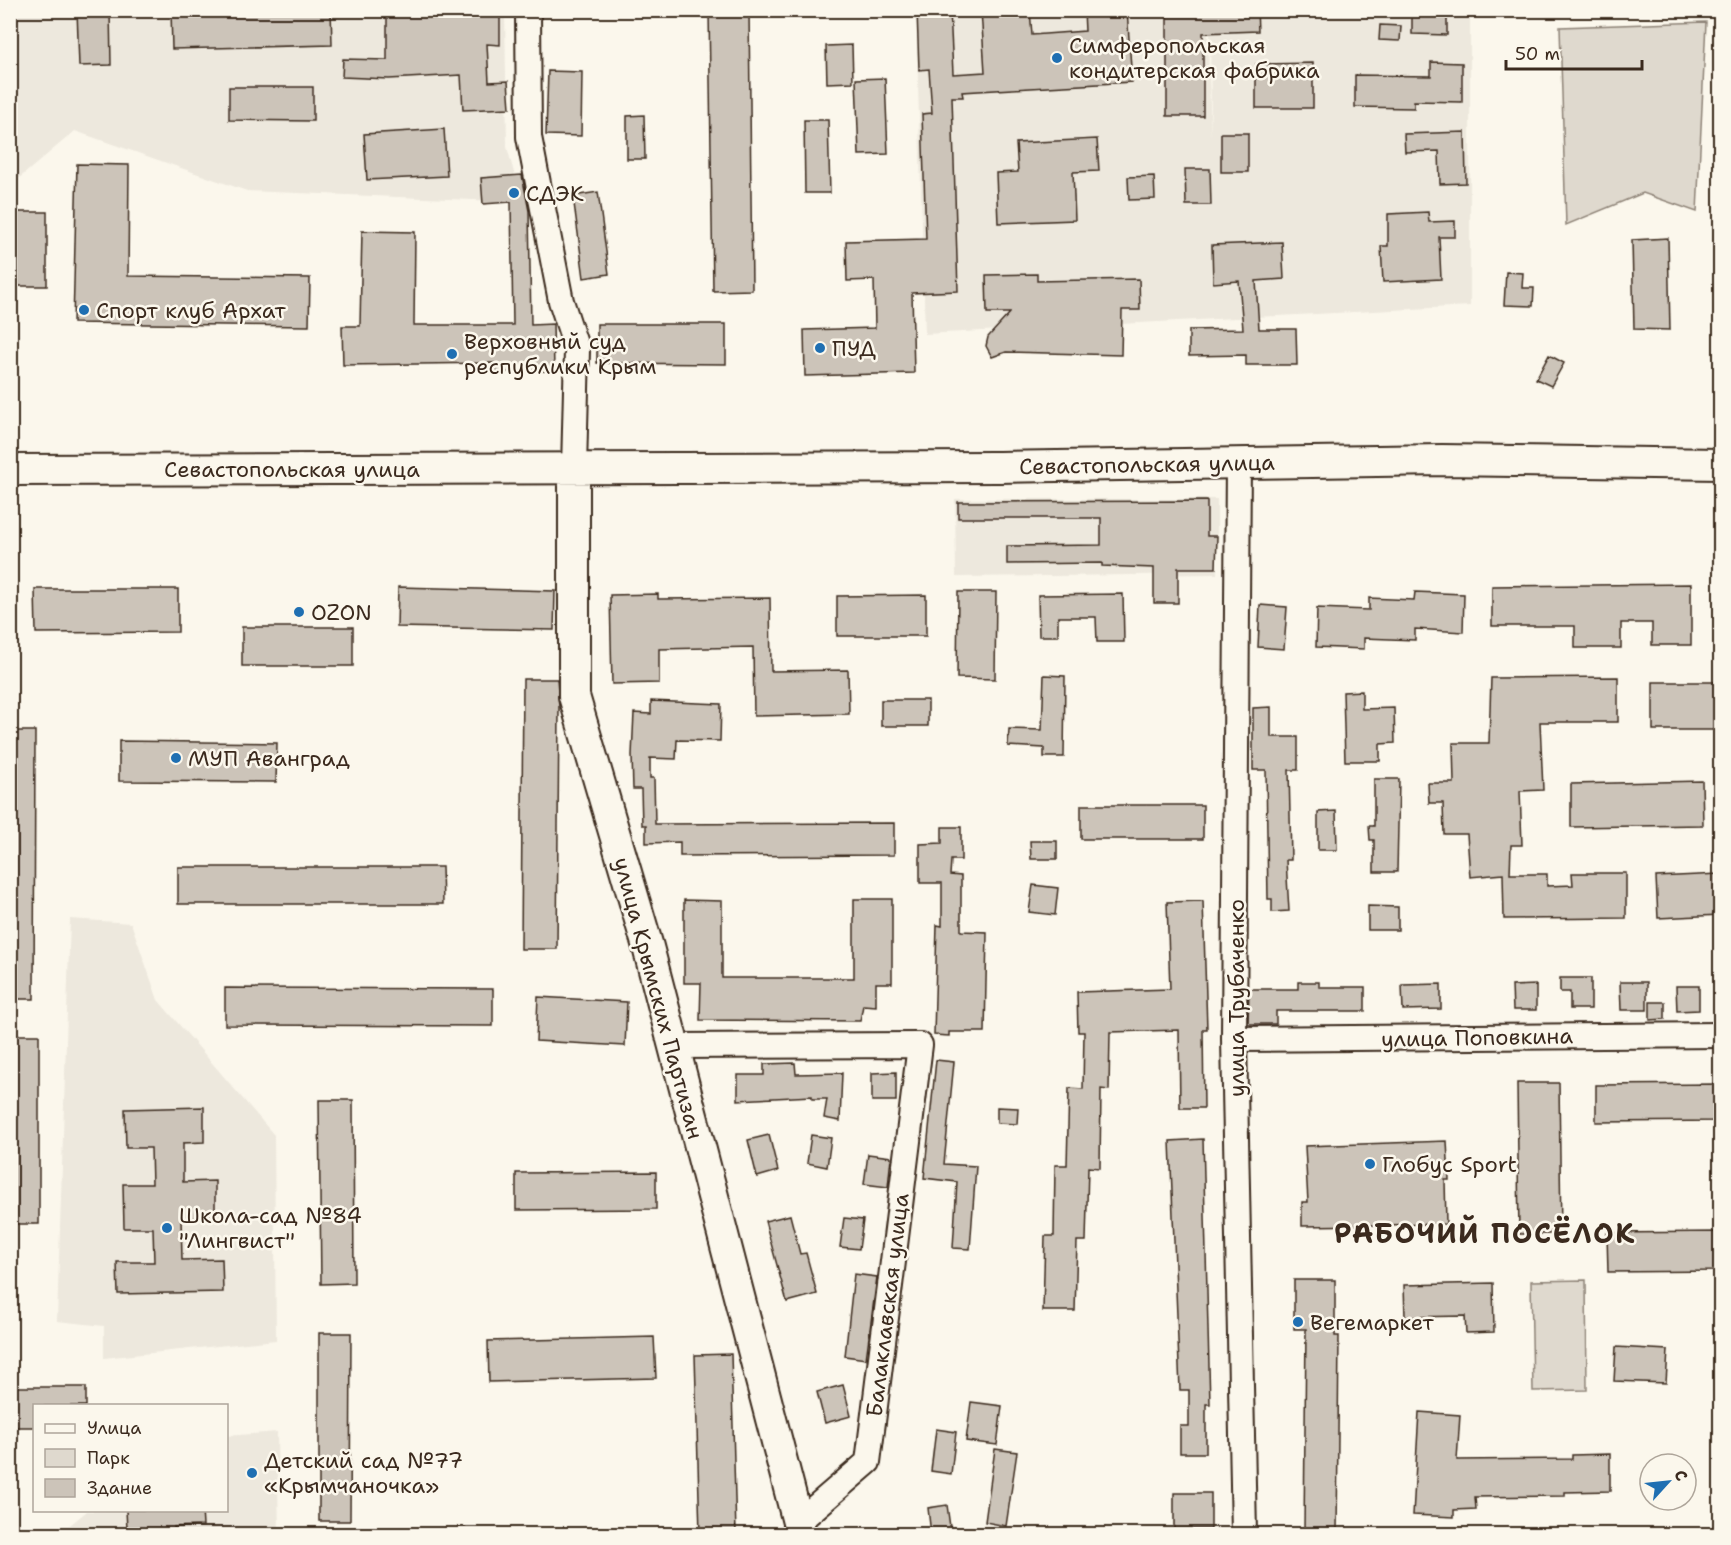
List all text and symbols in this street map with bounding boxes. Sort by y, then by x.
place label: Симферопольская кондитерская фабрика [1069,31,1320,85]
scale bar [1506,33,1642,71]
text: 50 m [1515,42,1560,66]
marker: Симферопольская кондитерская фабрика [1050,51,1064,65]
place label: СДЭК [526,179,584,208]
marker: СДЭК [507,186,521,200]
place label: Спорт клуб Архат [96,296,287,325]
marker: Спорт клуб Архат [77,303,91,317]
place label: Верховный суд республики Крым [464,327,656,381]
place label: ПУД [832,334,876,363]
marker: ПУД [813,341,827,355]
marker: Верховный суд республики Крым [445,347,459,361]
street label: Севастопольская улица [1019,448,1275,481]
street label: Севастопольская улица [164,455,420,484]
place label: OZON [311,598,372,627]
marker: OZON [292,605,306,619]
place label: МУП Аванград [188,744,350,773]
marker: МУП Аванград [169,751,183,765]
street label: улица Крымских Партизан [607,854,710,1142]
street label: улица Трубаченко [1222,899,1251,1097]
street label: улица Поповкина [1381,1021,1574,1054]
place label: Глобус Sport [1382,1150,1517,1179]
marker: Глобус Sport [1363,1157,1377,1171]
street label: Балаклавская улица [859,1191,916,1419]
place label: Школа-сад №84 "Лингвист" [179,1201,362,1255]
district label: РАБОЧИЙ ПОСЁЛОК [1334,1214,1636,1252]
marker: Школа-сад №84 "Лингвист" [160,1221,174,1235]
place label: Вегемаркет [1310,1308,1435,1337]
marker: Вегемаркет [1291,1315,1305,1329]
legend [33,1404,228,1512]
text: Улица [87,1416,141,1440]
text: Парк [87,1446,130,1470]
place label: Детский сад №77 «Крымчаночка» [264,1446,463,1500]
north arrow [1638,1452,1698,1512]
marker: Детский сад №77 «Крымчаночка» [245,1466,259,1480]
text: С [1669,1466,1693,1485]
text: Здание [87,1476,152,1500]

